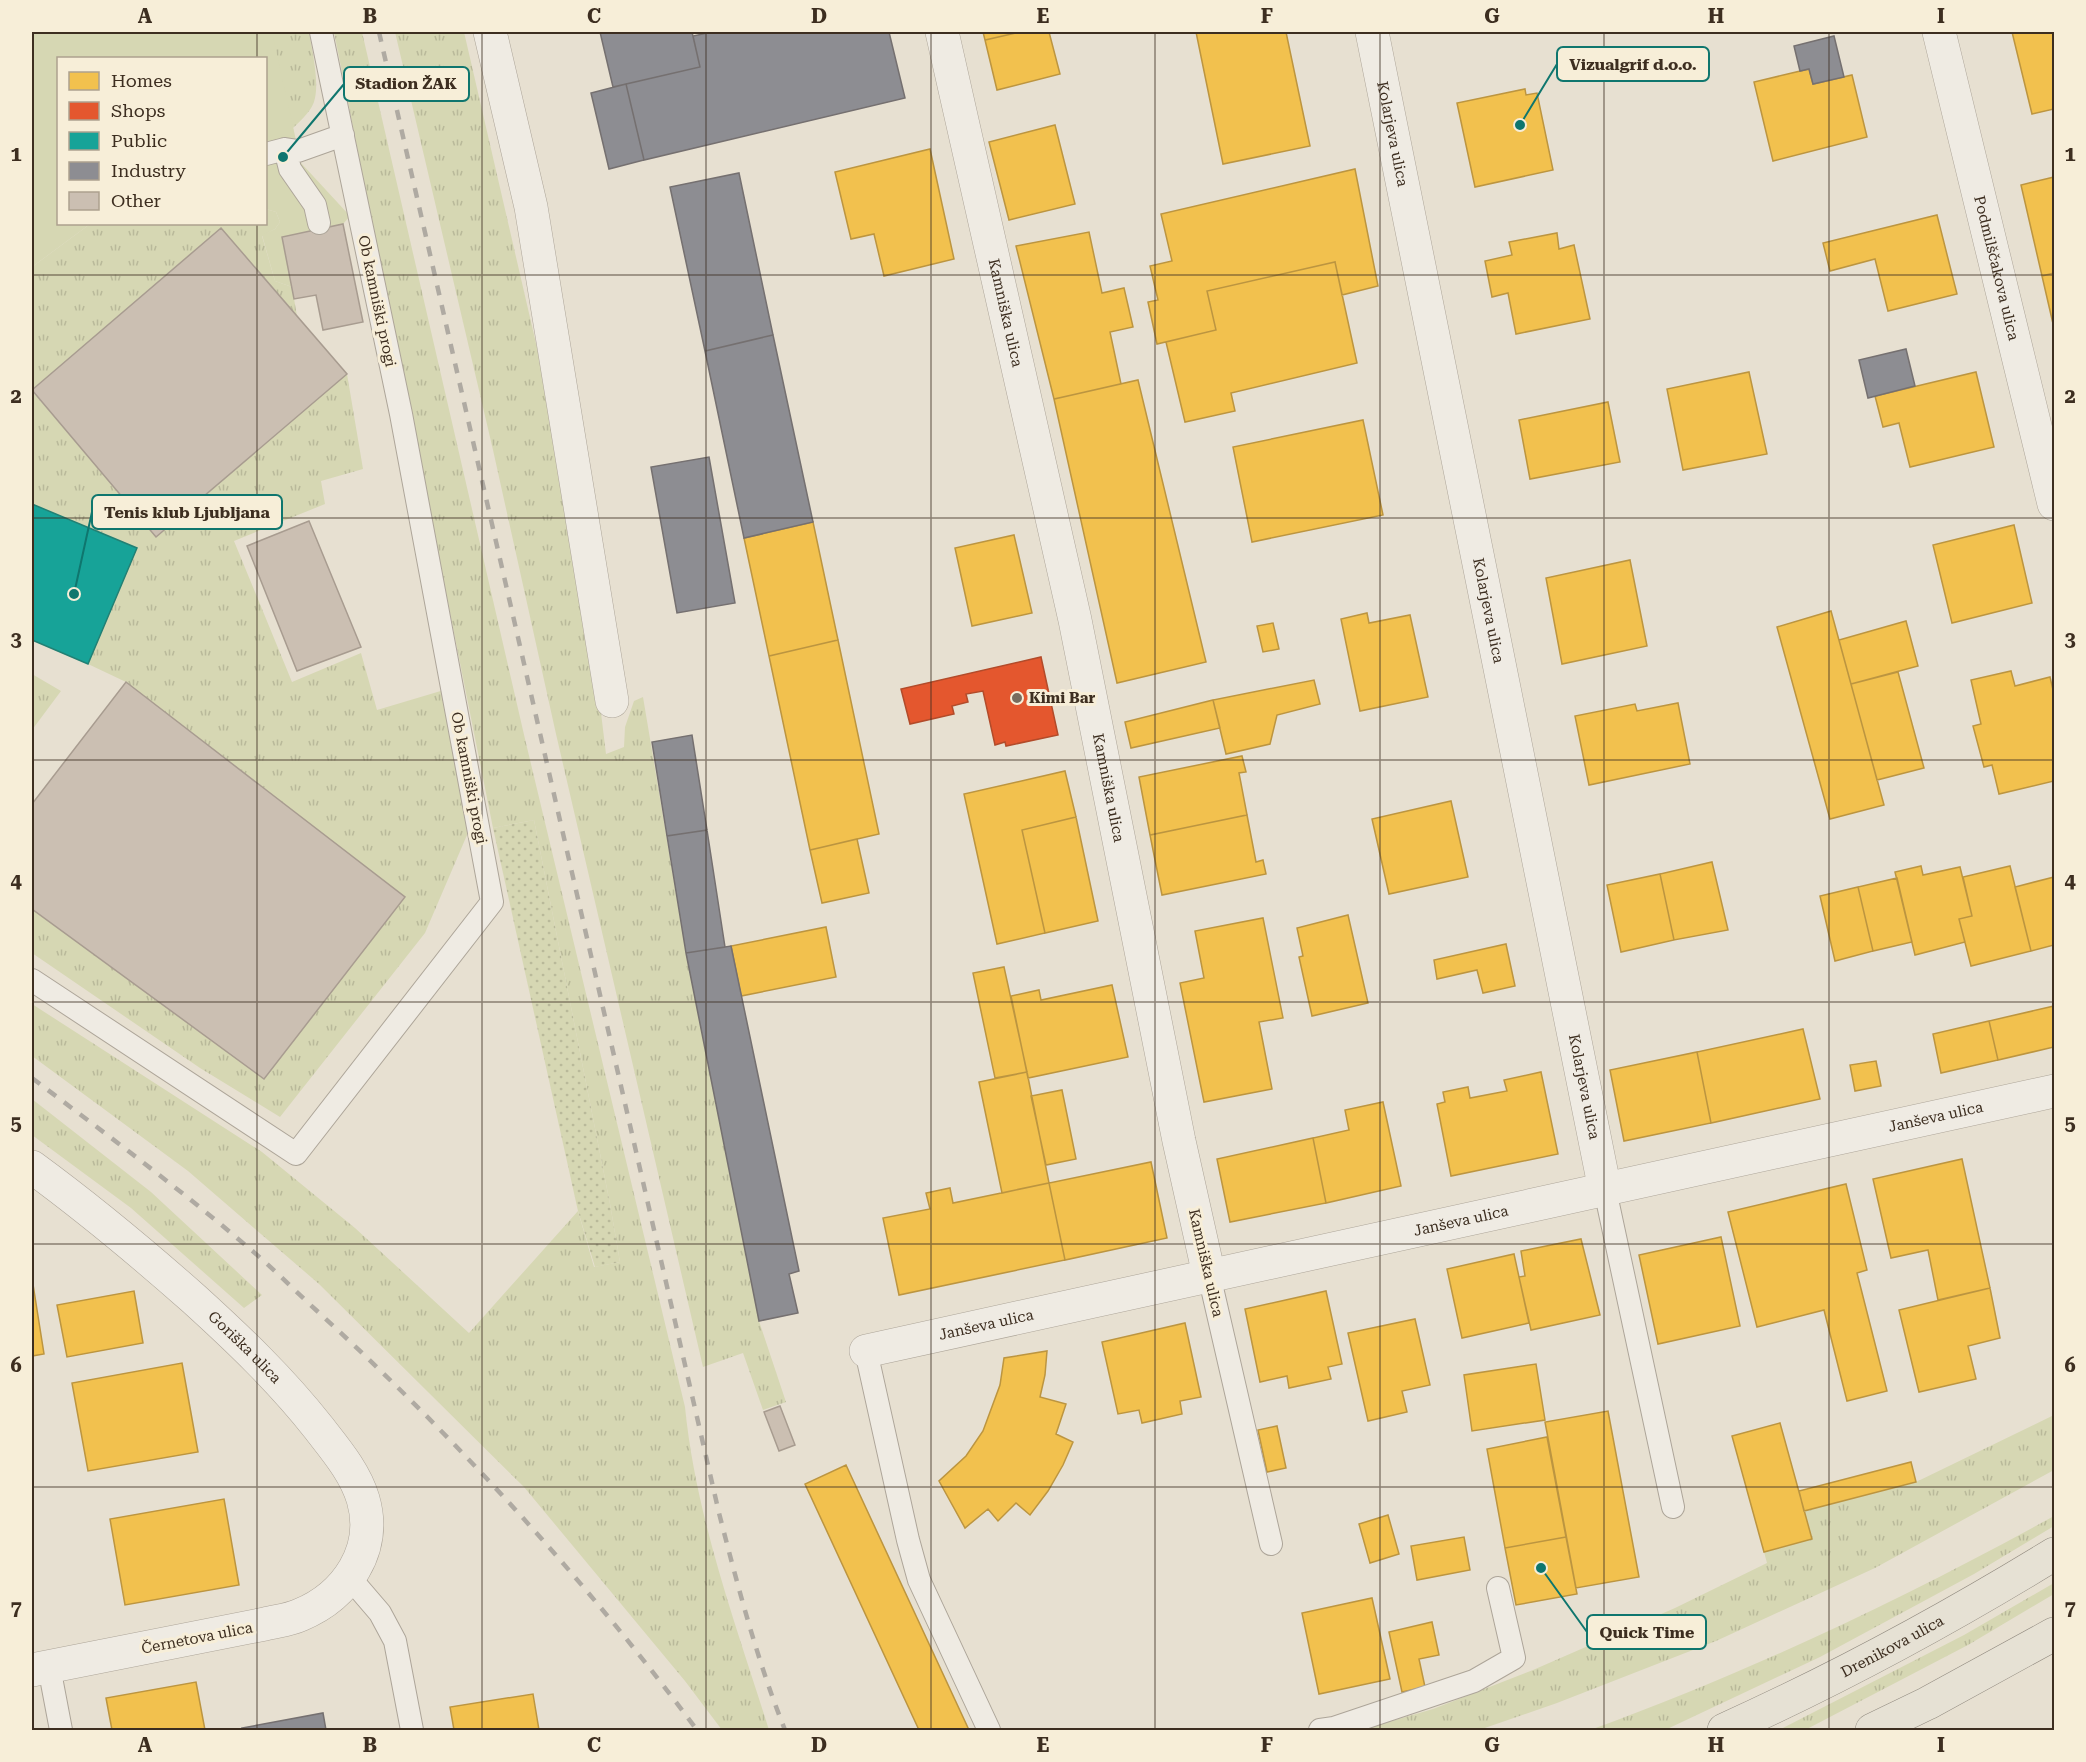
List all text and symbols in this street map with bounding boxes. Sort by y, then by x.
text: A [138,4,153,28]
text: B [363,4,377,28]
text: C [587,4,601,28]
text: D [811,4,827,28]
text: E [1037,4,1050,28]
text: F [1261,4,1273,28]
text: G [1484,4,1500,28]
text: H [1708,4,1724,28]
text: I [1937,4,1945,28]
callout: Vizualgrif d.o.o. [1557,47,1709,81]
text: Vizualgrif d.o.o. [1569,55,1697,74]
legend [57,57,267,225]
callout: Stadion ŽAK [344,67,469,101]
text: Homes [111,70,172,91]
text: Stadion ŽAK [355,74,457,93]
street label: Kolarjeva ulica [1373,80,1412,188]
text: Shops [111,100,165,121]
text: Public [111,130,167,151]
text: 1 [10,142,22,166]
text: 1 [2064,142,2076,166]
text: Industry [111,160,186,181]
text: Other [111,190,161,211]
street label: Podmilščakova ulica [1970,194,2023,342]
street label: Ob kamniški progi [354,233,400,369]
street label: Kamniška ulica [985,257,1027,369]
text: 2 [10,384,22,408]
text: 2 [2064,384,2076,408]
callout: Tenis klub Ljubljana [92,495,282,529]
text: Tenis klub Ljubljana [104,503,271,522]
street label: Kolarjeva ulica [1469,556,1508,665]
text: 3 [10,627,22,651]
text: 3 [2064,627,2076,651]
place label: Kimi Bar [1029,689,1096,707]
marker: Kimi Bar [1010,691,1024,705]
street label: Ob kamniški progi [447,710,491,846]
street label: Kamniška ulica [1089,732,1128,844]
text: 4 [10,869,22,893]
text: 4 [2064,869,2076,893]
street label: Kolarjeva ulica [1565,1033,1604,1141]
street label: Janševa ulica [1886,1098,1985,1136]
text: 5 [10,1111,22,1135]
text: 5 [2064,1111,2076,1135]
street label: Janševa ulica [1412,1202,1510,1240]
street label: Kamniška ulica [1185,1207,1227,1319]
street label: Janševa ulica [937,1306,1035,1344]
street label: Goriška ulica [204,1307,285,1387]
text: 6 [10,1353,22,1377]
text: 6 [2064,1353,2076,1377]
text: 7 [10,1596,22,1620]
text: 7 [2064,1596,2076,1620]
street label: Drenikova ulica [1838,1612,1947,1681]
callout: Quick Time [1587,1615,1706,1649]
street label: Černetova ulica [140,1618,254,1658]
text: Quick Time [1600,1623,1694,1642]
text: A [138,1733,153,1757]
text: B [363,1733,377,1757]
text: C [587,1733,601,1757]
text: D [811,1733,827,1757]
text: E [1037,1733,1050,1757]
text: F [1261,1733,1273,1757]
text: G [1484,1733,1500,1757]
text: H [1708,1733,1724,1757]
text: I [1937,1733,1945,1757]

